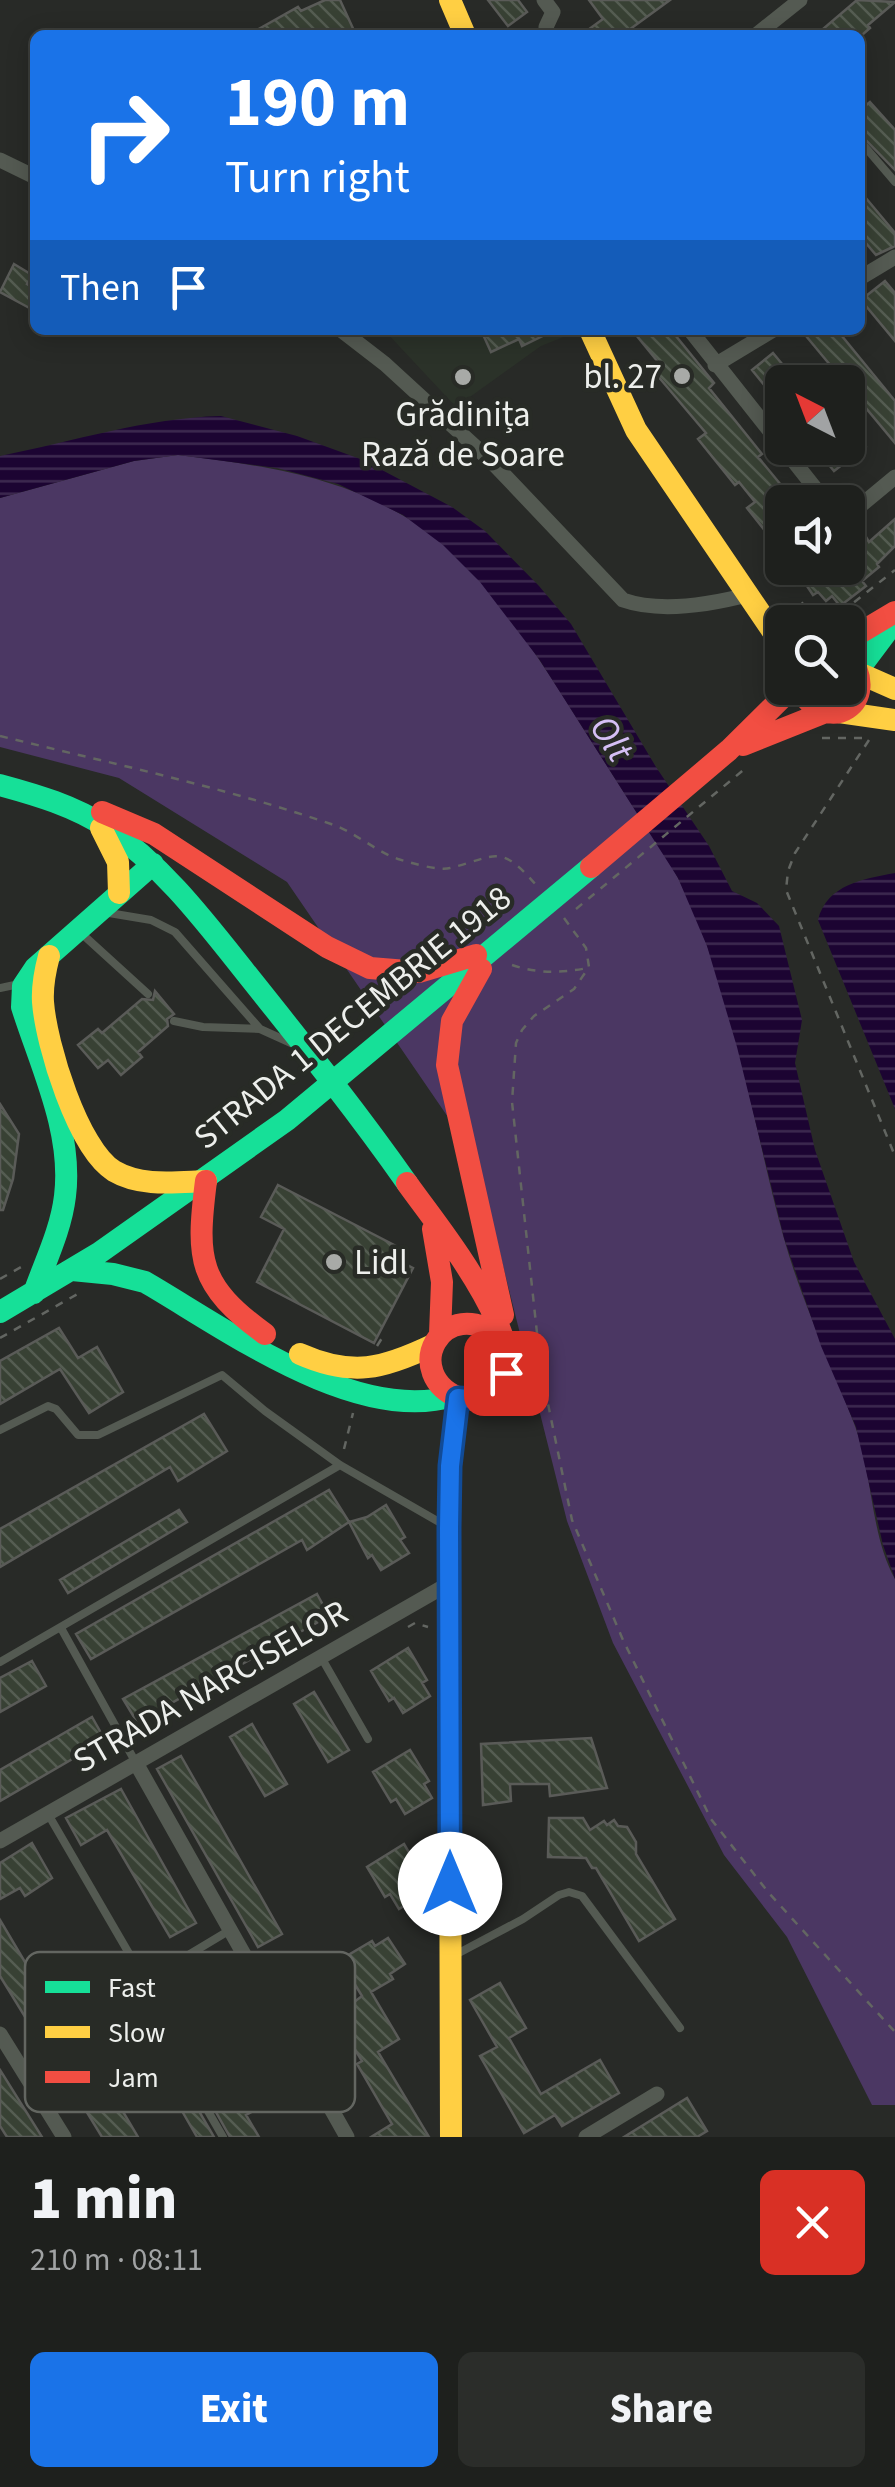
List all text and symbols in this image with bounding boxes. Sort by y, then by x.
text: 190 m [225,53,410,153]
icon: right [60,70,190,200]
text: Turn right [225,146,410,210]
icon: arrive [161,260,216,315]
text: Then [60,261,141,315]
place label: bl. 27 [583,352,662,402]
marker: bl. 27 [671,365,693,387]
north arrow [765,365,865,465]
map controls [765,365,865,705]
marker: Grădinița Rază de Soare [452,366,474,388]
place label: Grădinița Rază de Soare [361,390,565,480]
button: sound [765,485,865,585]
button: search [765,605,865,705]
water label: Olt [576,705,647,774]
street label: STRADA 1 DECEMBRIE 1918 [183,874,522,1162]
place label: Lidl [354,1238,408,1288]
marker: Lidl [323,1251,345,1273]
pin [464,1331,549,1416]
icon: arrive [479,1346,534,1401]
street label: STRADA NARCISELOR [64,1588,357,1786]
position arrow [398,1832,502,1936]
legend [25,1952,355,2112]
text: Fast [108,1968,156,2008]
text: Slow [108,2013,165,2053]
text: Jam [108,2058,159,2098]
text: 1 min [30,2157,177,2242]
button: close [760,2170,865,2275]
text: 210 m · 08:11 [30,2237,203,2283]
button: Exit [30,2352,438,2467]
button: Share [458,2352,865,2467]

